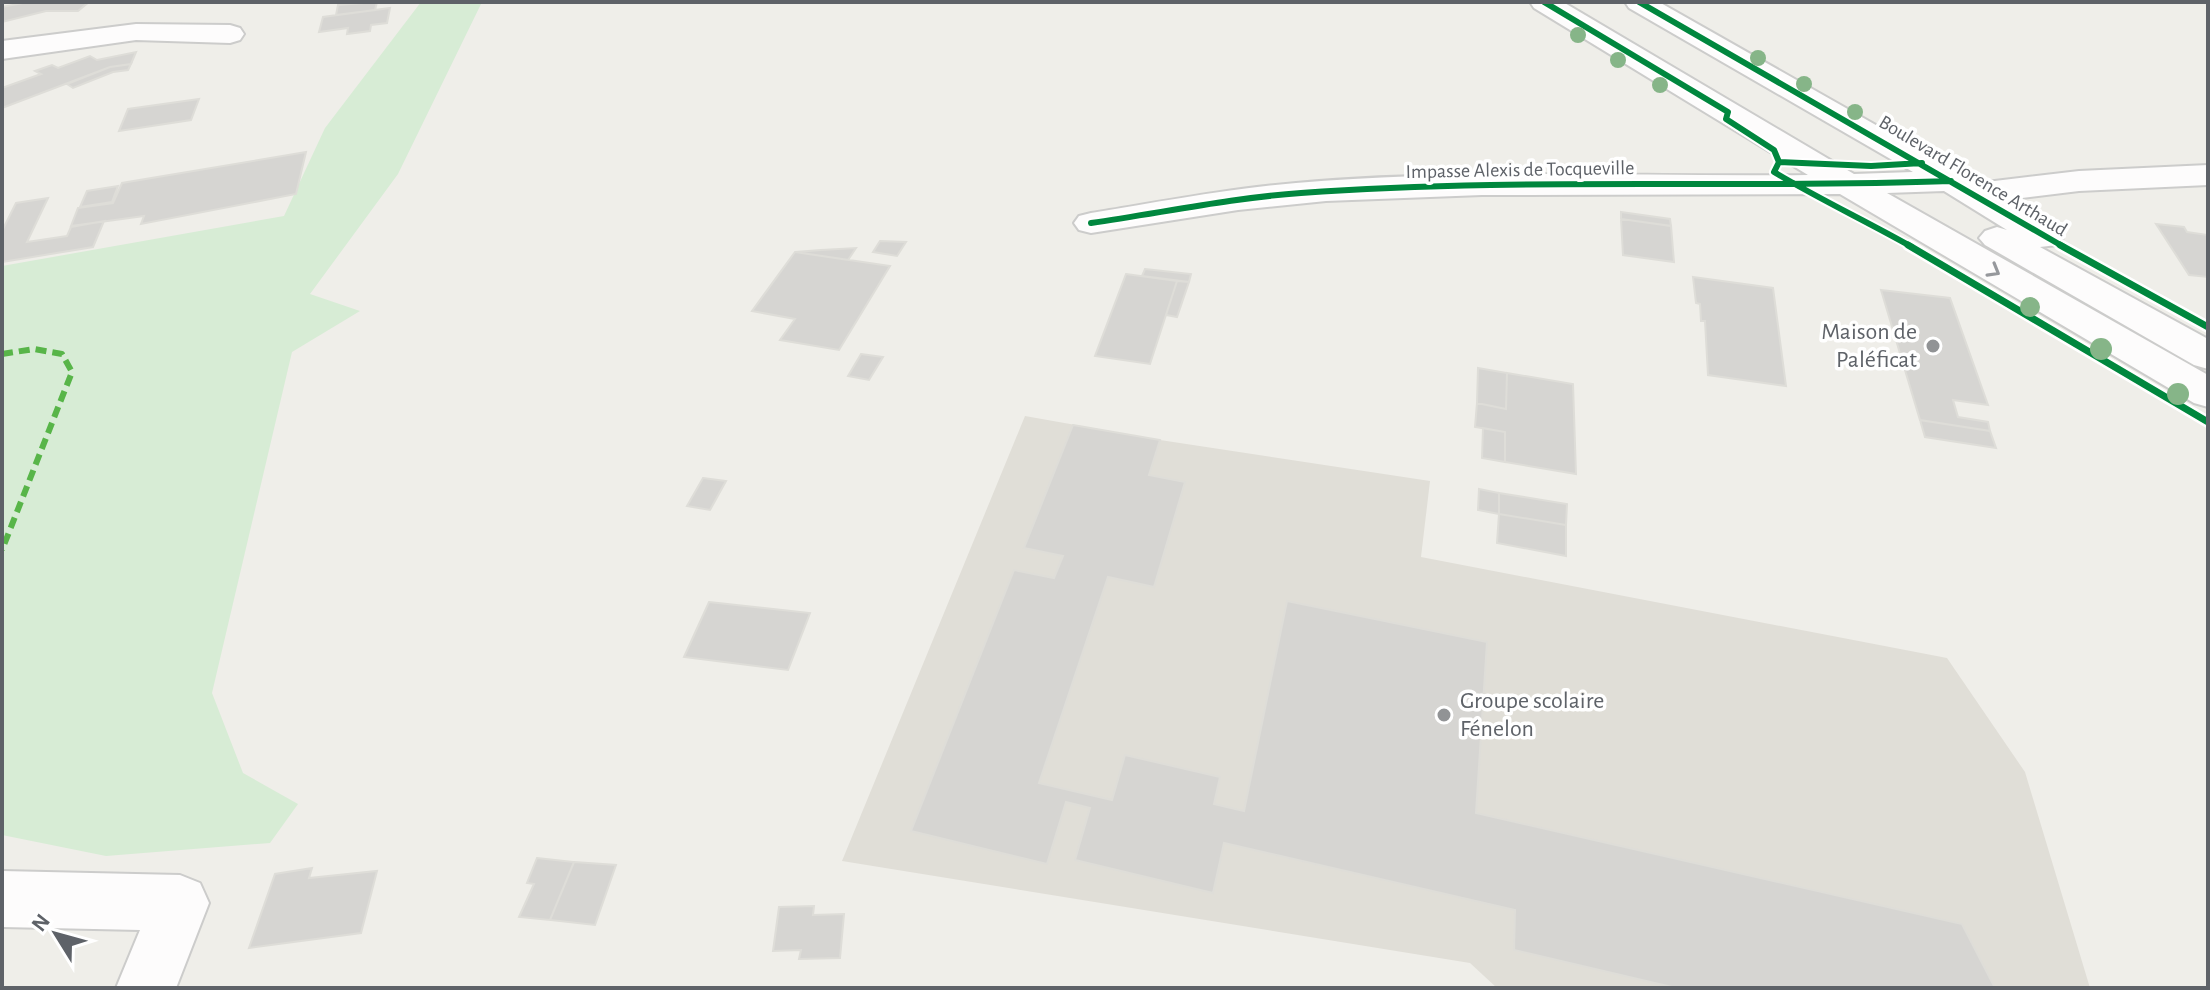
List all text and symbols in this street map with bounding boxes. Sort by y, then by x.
street label: Boulevard Florence Arthaud [1875,112,2071,240]
street label: Impasse Alexis de Tocqueville [1405,158,1635,182]
one-way arrow [1986,261,2000,277]
place label: Maison de Paléficat [1821,320,1917,372]
marker: Maison de Paléficat [1924,337,1942,355]
place label: Groupe scolaire Fénelon [1460,689,1604,741]
marker: Groupe scolaire Fénelon [1435,706,1453,724]
north arrow [16,894,96,974]
text: N [27,910,54,935]

